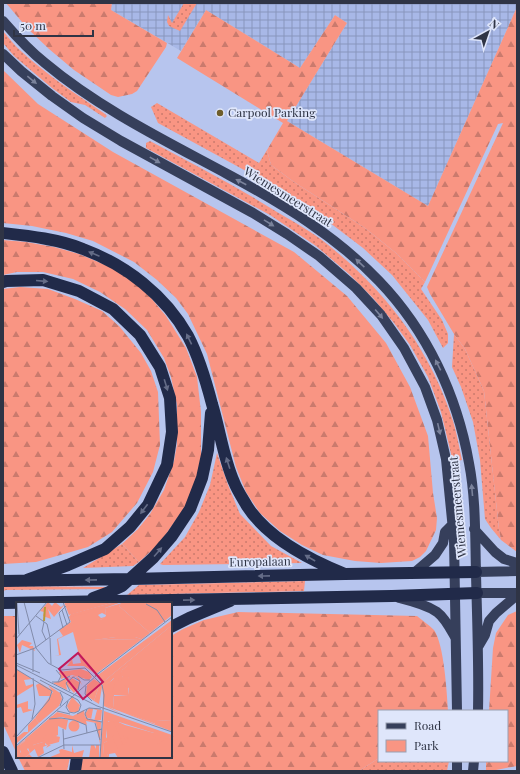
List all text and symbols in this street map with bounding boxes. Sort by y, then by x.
scale bar [14,12,93,38]
north arrow [468,12,508,52]
text: N [487,16,503,32]
text: 50 m [20,17,46,33]
one-way arrow [26,75,37,84]
place label: Carpool Parking [228,104,316,120]
marker: Carpool Parking [215,108,225,118]
one-way arrow [149,157,161,163]
street label: Wiemesmeerstraat [240,162,336,230]
one-way arrow [235,178,247,185]
one-way arrow [264,219,274,227]
one-way arrow [88,250,100,256]
one-way arrow [355,258,365,267]
one-way arrow [36,278,48,285]
one-way arrow [375,309,384,320]
one-way arrow [186,333,192,345]
one-way arrow [435,360,441,371]
one-way arrow [163,380,169,392]
one-way arrow [437,422,443,435]
street label: Wiemesmeerstraat [445,455,469,559]
one-way arrow [224,456,230,468]
one-way arrow [469,484,475,496]
one-way arrow [140,503,149,514]
one-way arrow [154,547,163,558]
street label: Europalaan [229,552,291,570]
one-way arrow [304,554,316,561]
one-way arrow [257,573,270,579]
one-way arrow [84,577,97,583]
one-way arrow [183,596,195,603]
inset map [16,602,172,758]
legend [378,710,508,762]
text: Road [414,717,441,733]
text: Park [414,737,439,753]

